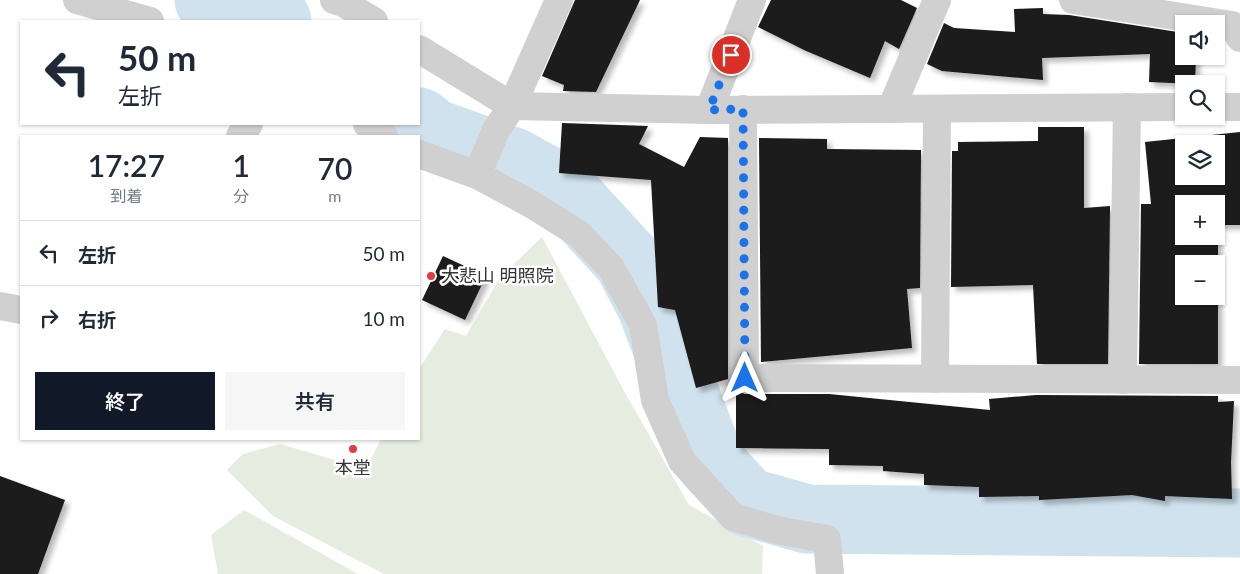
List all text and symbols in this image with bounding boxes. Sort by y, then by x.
map controls [1175,15,1225,305]
button: sound [1175,15,1225,65]
pin [710,34,752,76]
text: 50 m [118,36,196,78]
icon: left [35,40,100,105]
icon: arrive [717,41,745,69]
button: search [1175,75,1225,125]
text: 左折 [118,82,162,109]
button: layers [1175,135,1225,185]
text: 17:27 [88,147,165,183]
text: 1 [232,147,250,183]
text: 70 [318,150,352,186]
text: 到着 [110,186,142,205]
text: 分 [233,186,249,205]
text: m [328,186,342,205]
button: + [1175,195,1225,245]
icon: left [35,239,63,267]
text: 50 m [362,242,405,265]
text: 左折 [78,243,116,266]
button: − [1175,255,1225,305]
place label: 大悲山 明照院 [441,264,554,286]
marker: 大悲山 明照院 [425,270,437,282]
icon: right [35,304,63,332]
text: 10 m [362,307,405,330]
text: 右折 [78,308,116,331]
position arrow [718,351,770,403]
button: 終了 [35,372,215,430]
button: 共有 [225,372,405,430]
marker: 本堂 [347,443,359,455]
place label: 本堂 [335,456,371,478]

